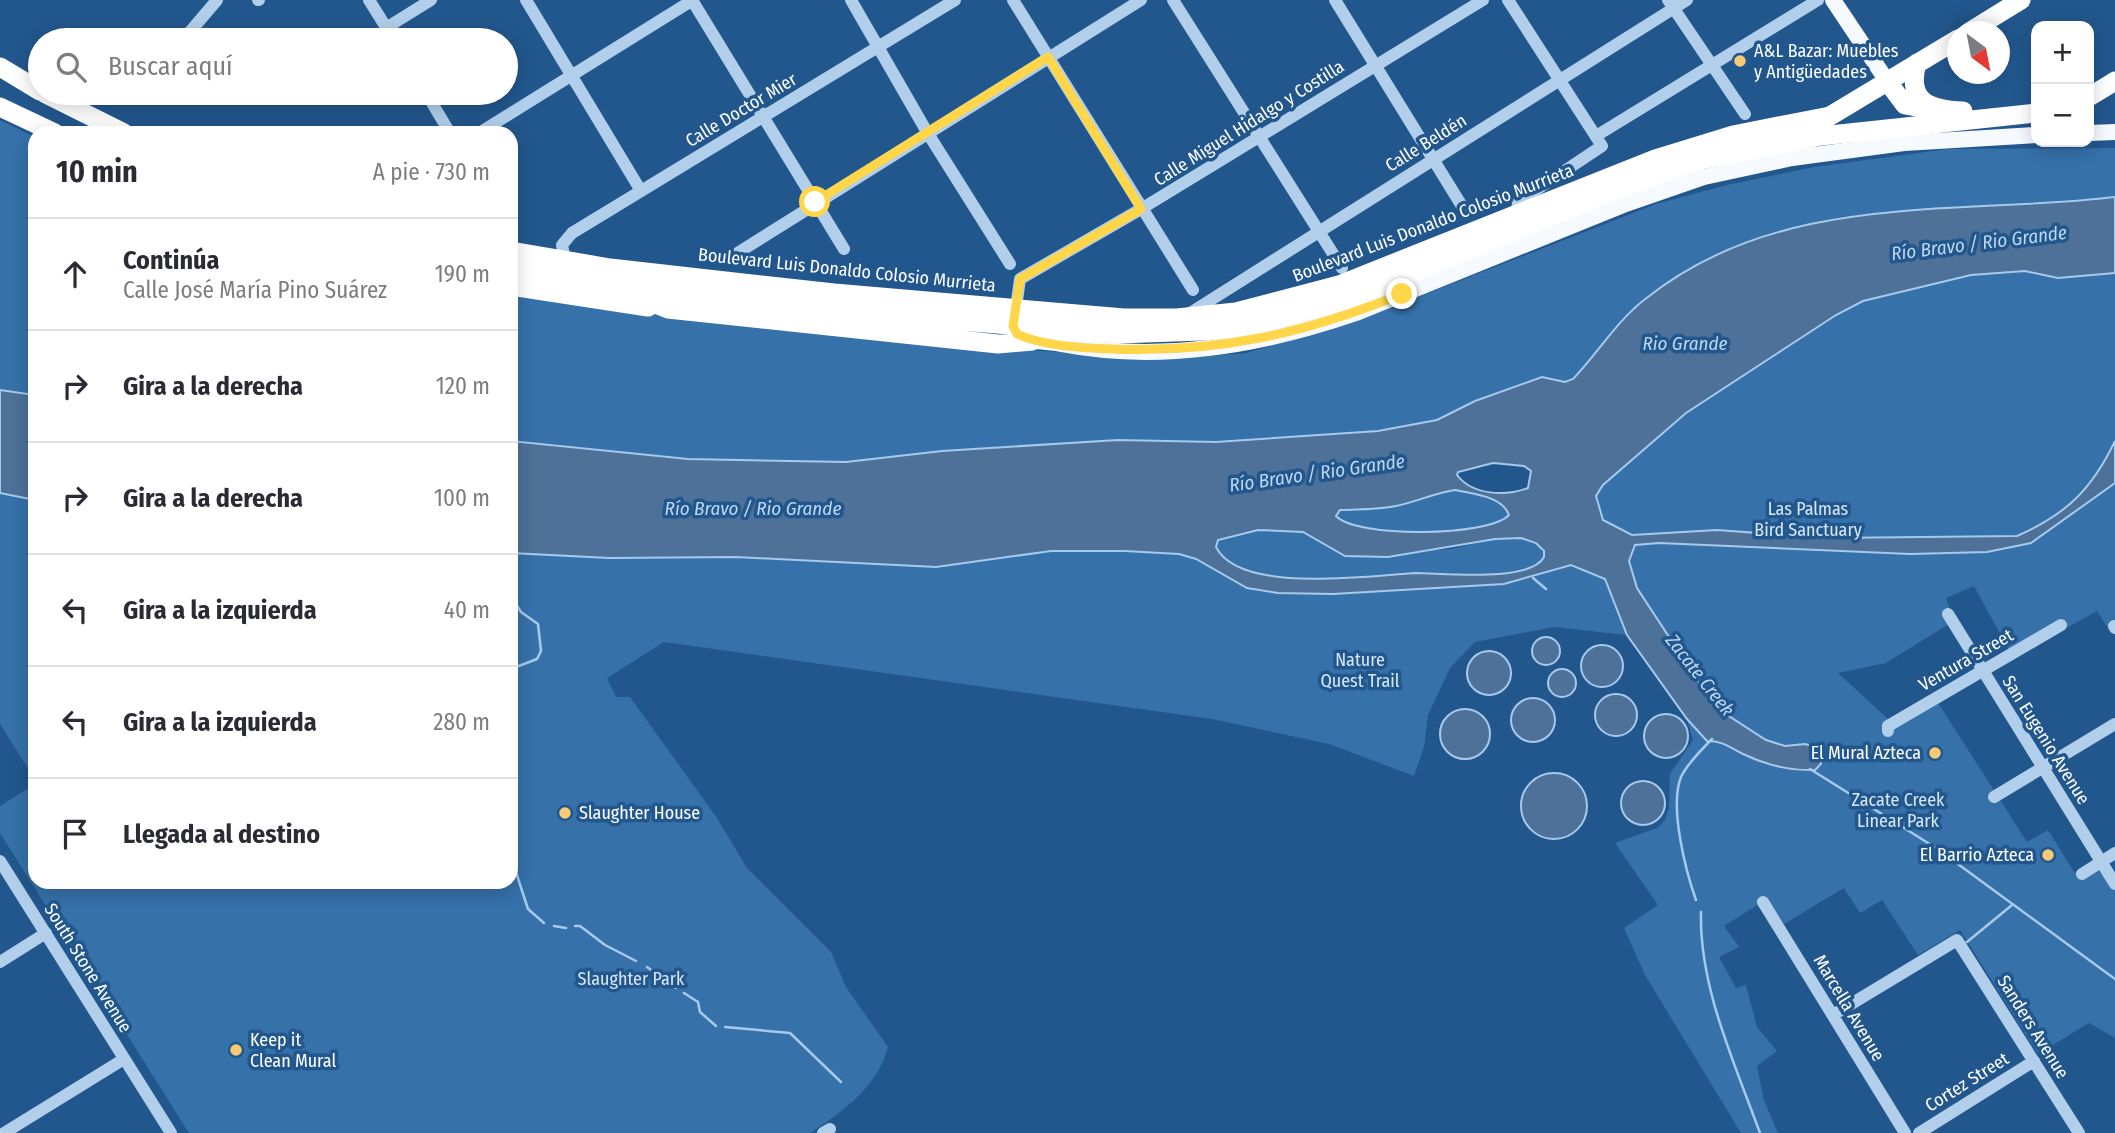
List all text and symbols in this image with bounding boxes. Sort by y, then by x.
north arrow [1947,21,2010,84]
map controls [2031,21,2094,147]
button: + [2031,21,2094,84]
search box [28,28,518,105]
place label: A&L Bazar: Muebles y Antigüedades [1754,40,1899,83]
icon: search [52,48,90,86]
text: Buscar aquí [108,51,233,82]
marker: A&L Bazar: Muebles y Antigüedades [1732,53,1748,69]
street label: Calle Miguel Hidalgo y Costilla [1150,55,1348,191]
street label: Calle Doctor Mier [681,68,801,152]
button: − [2031,84,2094,147]
street label: Calle Beldén [1381,109,1471,177]
text: 10 min [56,154,138,190]
text: A pie · 730 m [373,158,490,186]
street label: Boulevard Luis Donaldo Colosio Murrieta [1289,159,1577,287]
route start [799,186,830,217]
water label: Río Bravo / Rio Grande [1890,221,2068,265]
street label: Boulevard Luis Donaldo Colosio Murrieta [697,243,997,297]
text: Continúa [123,245,220,276]
icon: ahead [56,255,94,293]
text: 190 m [435,260,490,288]
text: Calle José María Pino Suárez [123,276,387,304]
route end [1386,278,1417,309]
water label: Rio Grande [1642,332,1728,355]
icon: right [56,367,94,405]
text: Gira a la derecha [123,371,303,402]
text: 120 m [436,372,490,400]
water label: Río Bravo / Rio Grande [1228,449,1406,497]
icon: right [56,479,94,517]
text: Gira a la derecha [123,483,303,514]
text: 100 m [434,484,490,512]
water label: Río Bravo / Rio Grande [665,497,841,520]
park label: Las Palmas Bird Sanctuary [1754,498,1862,541]
icon: left [56,591,94,629]
text: Gira a la izquierda [123,595,317,626]
text: 40 m [444,596,490,624]
street label: Ventura Street [1915,624,2017,696]
water label: Zacate Creek [1660,629,1739,721]
park label: Nature Quest Trail [1320,649,1400,692]
street label: San Eugenio Avenue [1997,671,2095,809]
icon: left [56,703,94,741]
text: Gira a la izquierda [123,707,317,738]
text: 280 m [433,708,490,736]
place label: El Mural Azteca [1811,742,1921,764]
marker: El Mural Azteca [1927,745,1943,761]
park label: Zacate Creek Linear Park [1852,789,1945,832]
place label: Slaughter House [579,802,700,824]
marker: Slaughter House [557,805,573,821]
icon: arrive [56,815,94,853]
text: Llegada al destino [123,819,320,850]
place label: El Barrio Azteca [1920,844,2034,866]
marker: El Barrio Azteca [2040,847,2056,863]
street label: South Stone Avenue [39,899,137,1037]
street label: Marcella Avenue [1809,951,1889,1065]
park label: Slaughter Park [578,968,685,990]
street label: Sanders Avenue [1992,971,2074,1083]
place label: Keep it Clean Mural [250,1029,336,1072]
marker: Keep it Clean Mural [228,1042,244,1058]
street label: Cortez Street [1921,1048,2013,1116]

